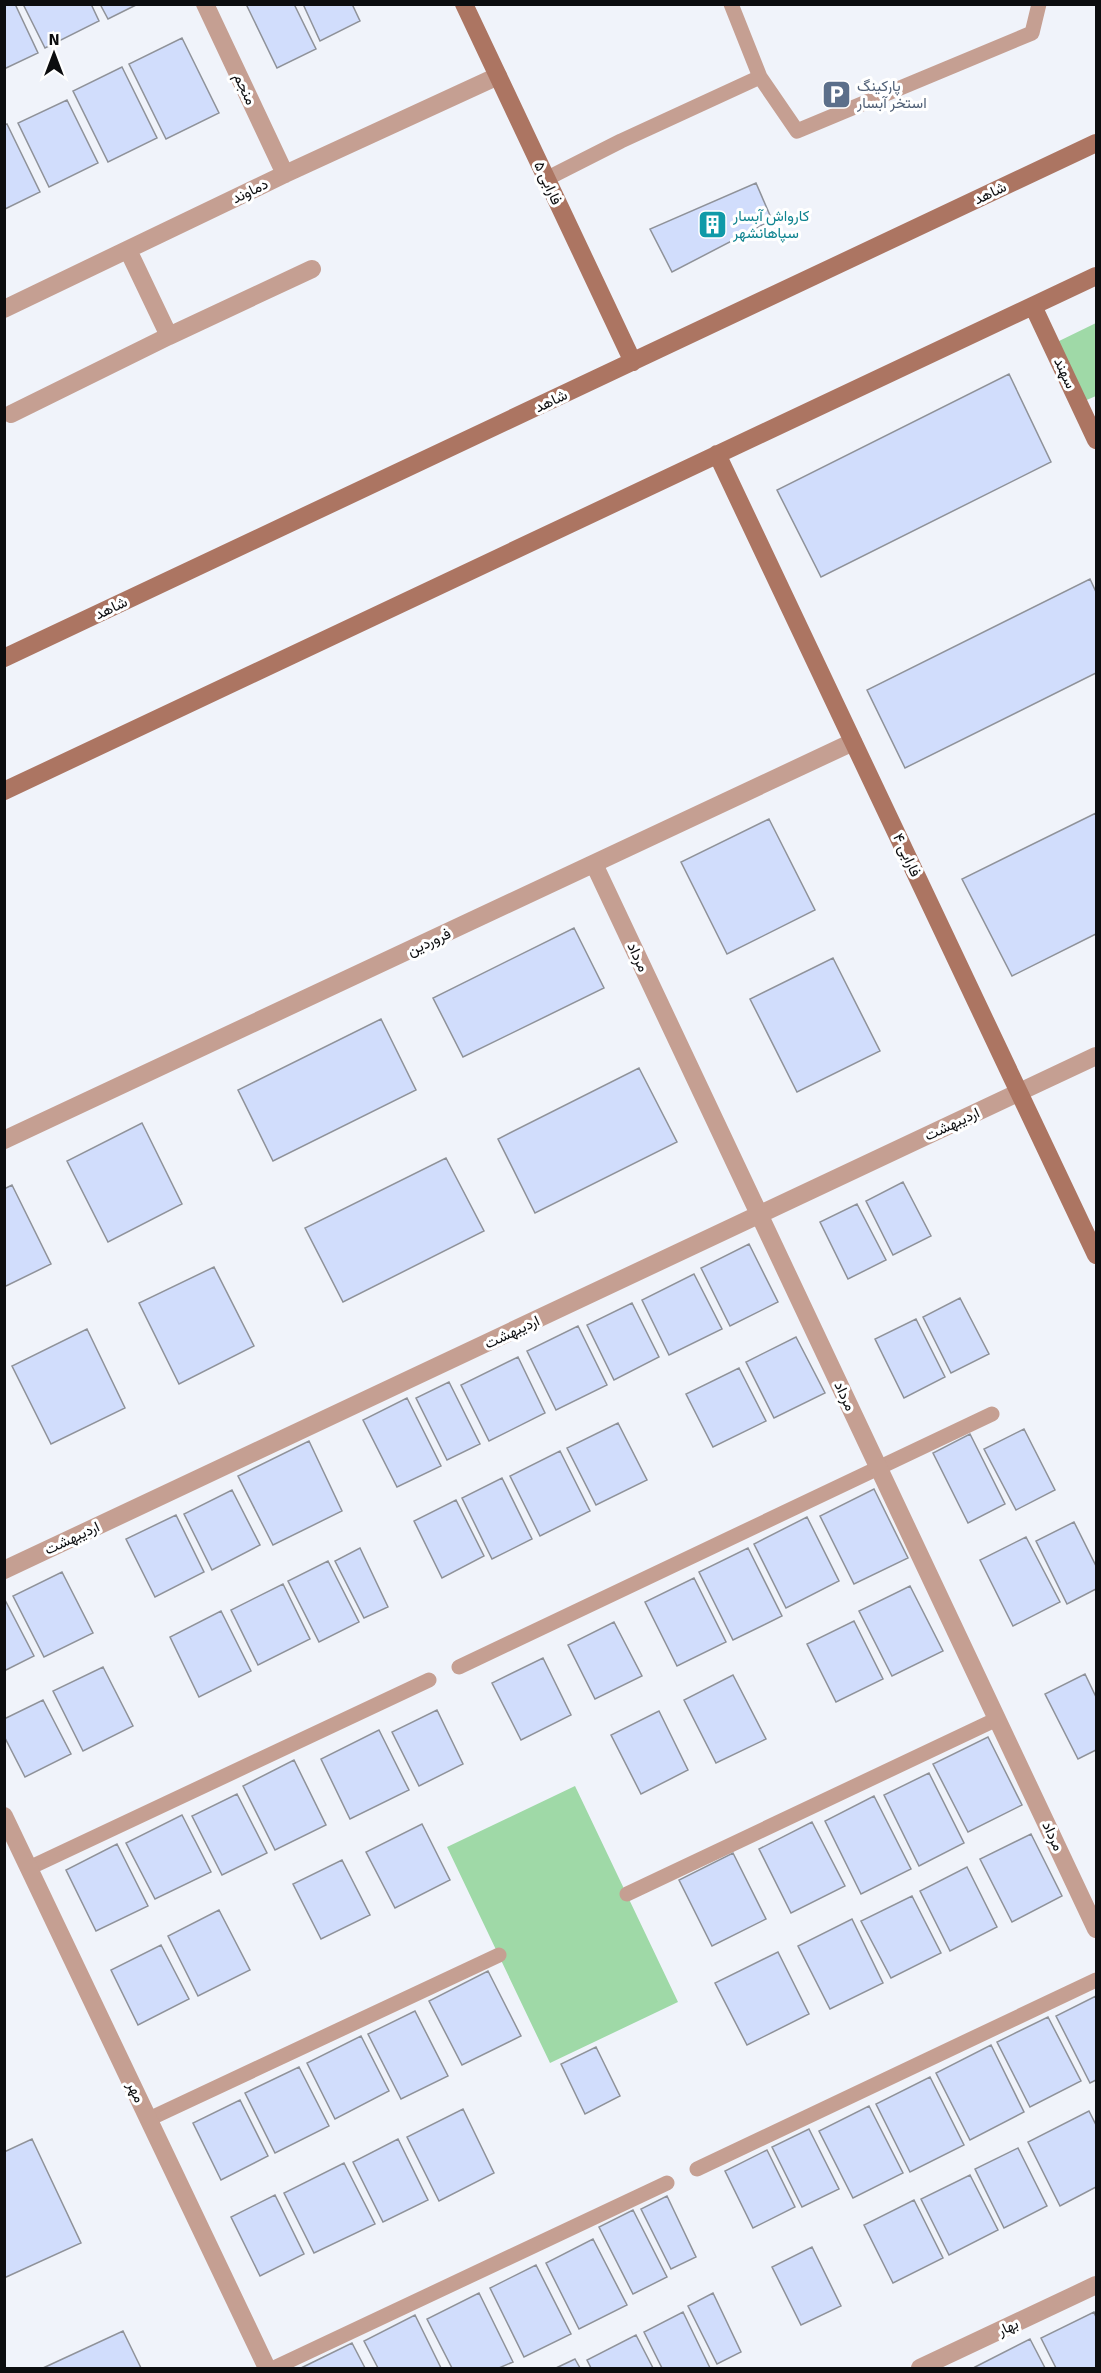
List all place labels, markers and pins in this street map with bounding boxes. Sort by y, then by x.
place label: پارکینگ استخر آبسار [856,77,927,112]
parking icon: پارکینگ استخر آبسار [820,79,852,111]
place label: کارواش آبسار سپاهانشهر [732,207,810,243]
building icon: کارواش آبسار سپاهانشهر [696,209,728,241]

